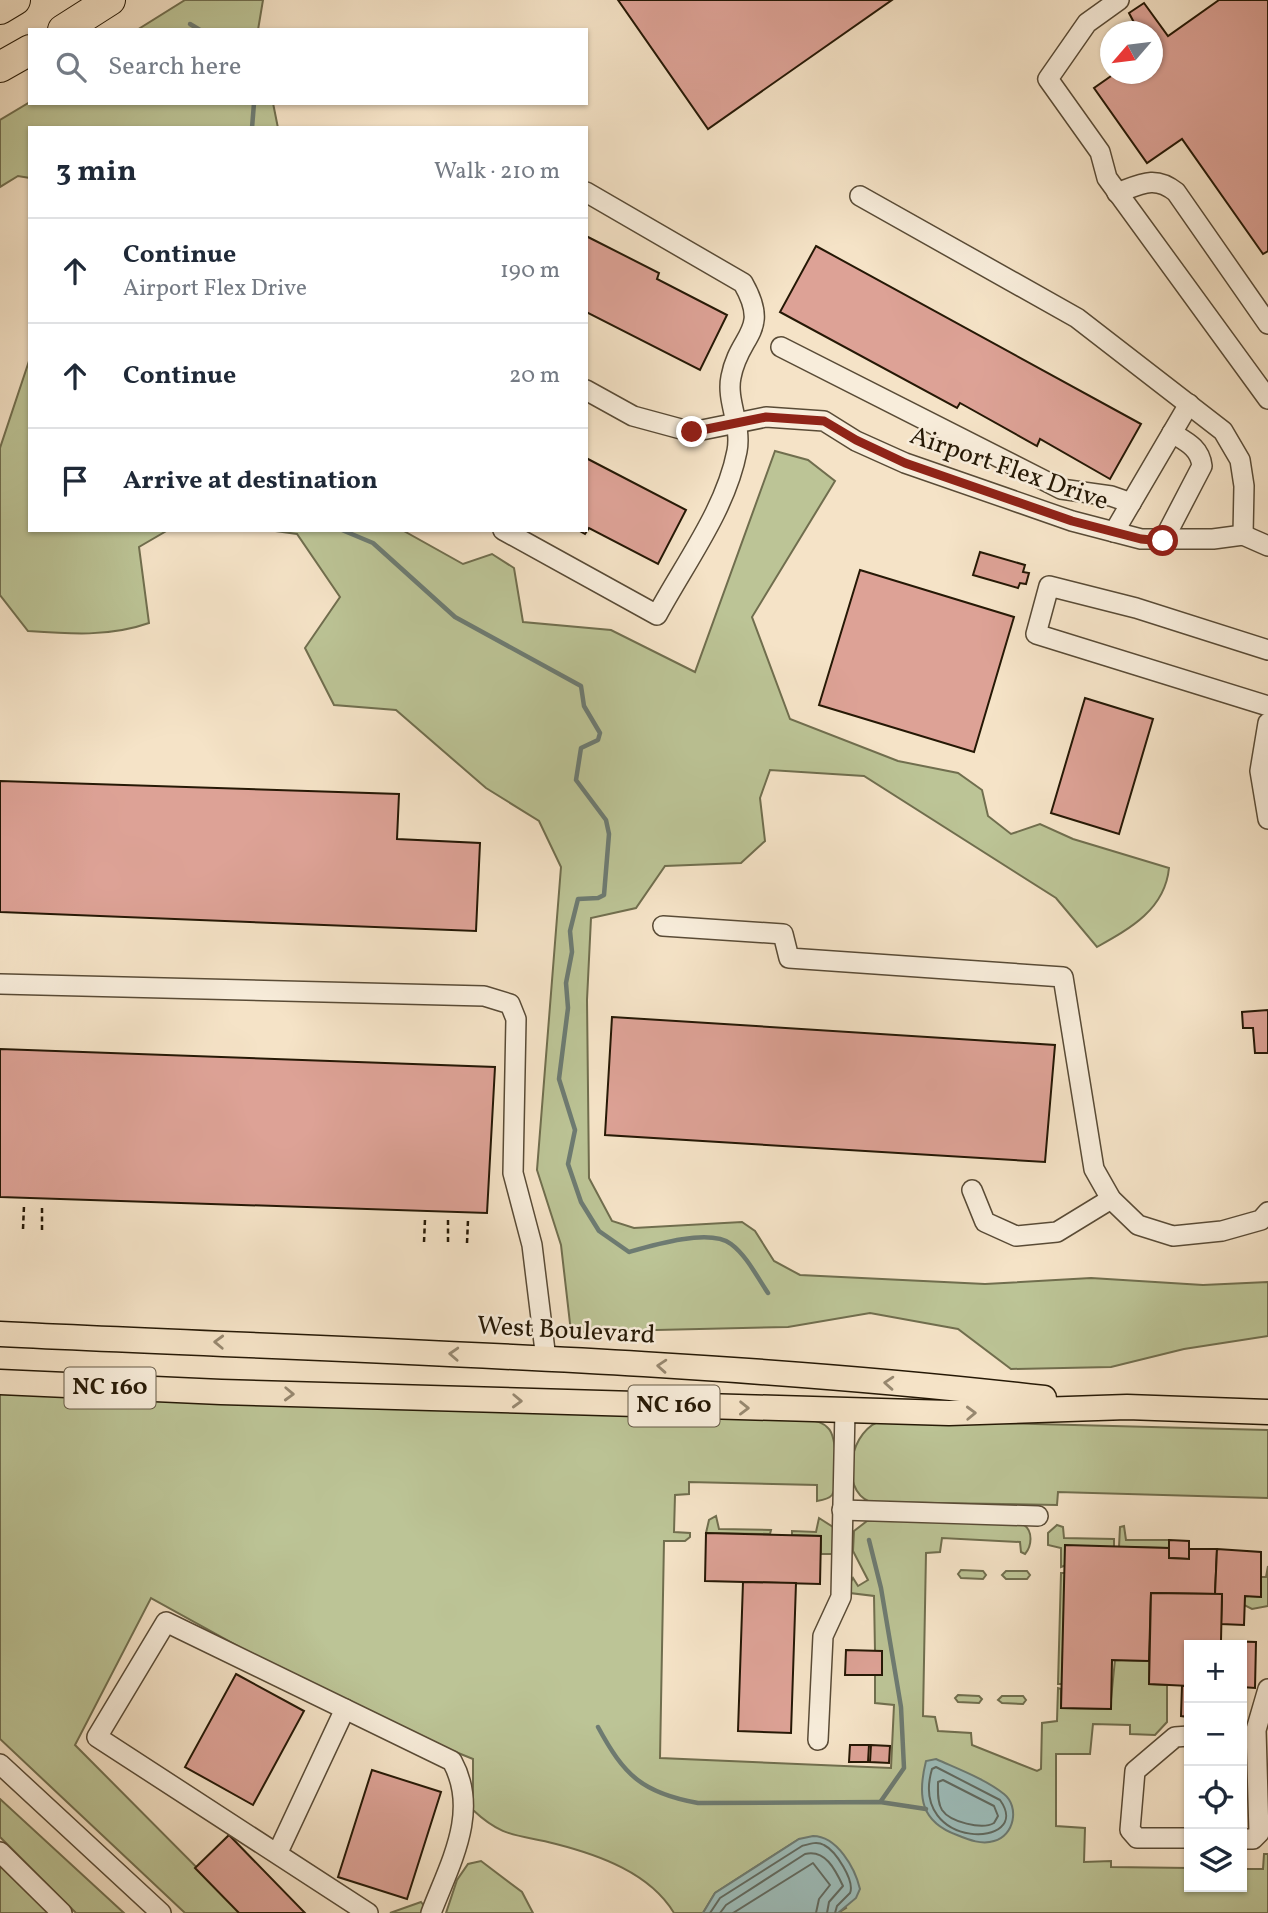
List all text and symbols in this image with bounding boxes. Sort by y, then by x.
north arrow [1100,21,1163,84]
search box [28,28,588,105]
icon: search [52,48,90,86]
text: Search here [108,49,241,85]
text: 3 min [56,151,137,193]
text: Walk · 210 m [434,156,560,188]
text: Continue [123,237,236,273]
icon: ahead [56,252,94,290]
text: 190 m [500,255,560,287]
text: Airport Flex Drive [123,273,307,305]
icon: ahead [56,357,94,395]
text: Continue [123,358,236,394]
text: 20 m [509,360,560,392]
route end [676,416,707,447]
street label: Airport Flex Drive [905,418,1113,520]
icon: arrive [56,462,94,500]
text: Arrive at destination [123,463,378,499]
route start [1147,525,1178,556]
street label: West Boulevard [476,1308,656,1354]
one-way arrow [213,1335,224,1350]
one-way arrow [448,1347,459,1362]
one-way arrow [656,1359,667,1374]
road number: NC 160 [64,1368,156,1408]
one-way arrow [883,1375,894,1390]
road number: NC 160 [628,1386,720,1426]
one-way arrow [284,1387,295,1402]
one-way arrow [511,1394,522,1409]
one-way arrow [739,1400,750,1416]
one-way arrow [966,1405,977,1420]
map controls [1184,1640,1247,1892]
button: + [1184,1640,1247,1703]
button: − [1184,1703,1247,1766]
button: locate [1184,1766,1247,1829]
button: layers [1184,1829,1247,1892]

